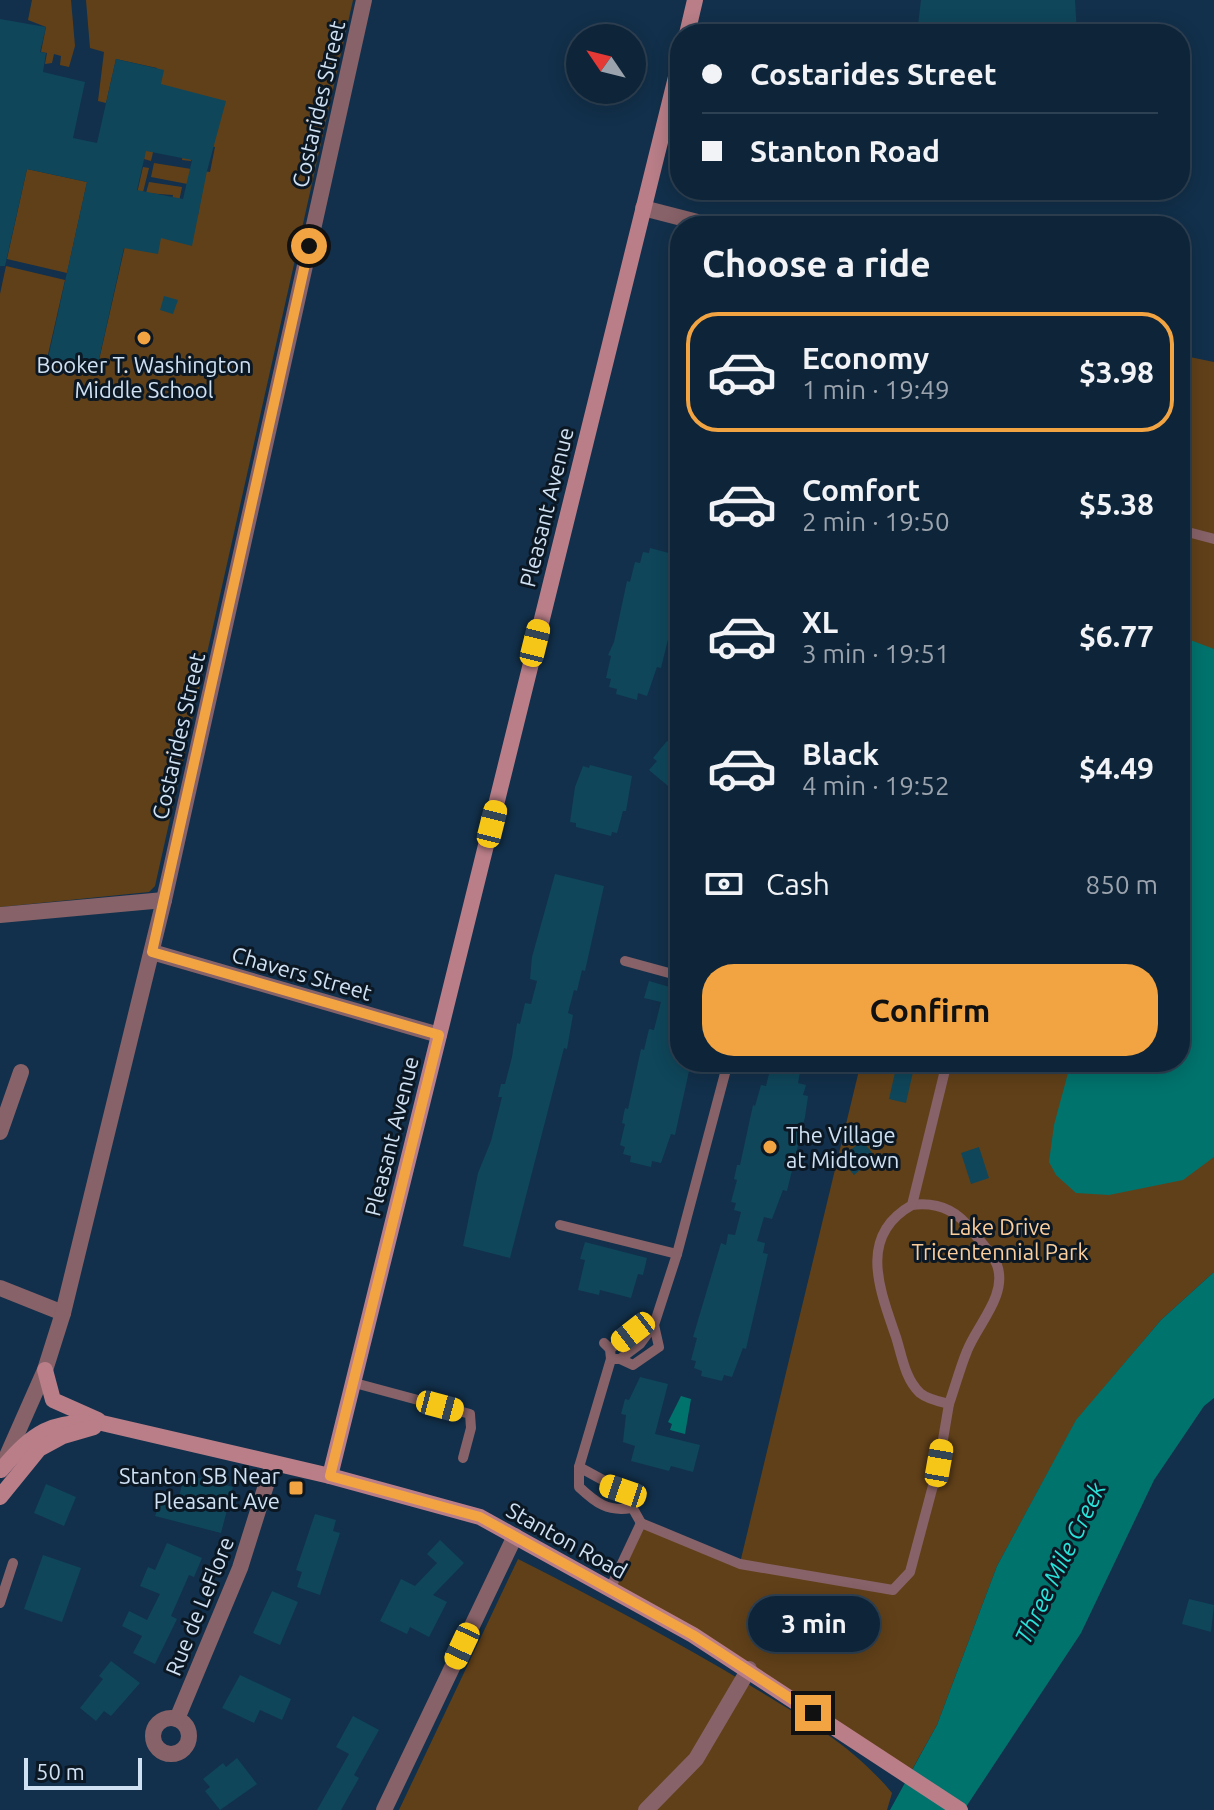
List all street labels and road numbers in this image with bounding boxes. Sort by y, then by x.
street label: Costarides Street [287,18,349,190]
street label: Pleasant Avenue [514,425,578,589]
street label: Costarides Street [147,650,209,822]
street label: Chavers Street [229,941,375,1005]
street label: Pleasant Avenue [359,1054,423,1218]
street label: Stanton Road [502,1497,632,1583]
street label: Rue de LeFlore [160,1533,238,1679]

